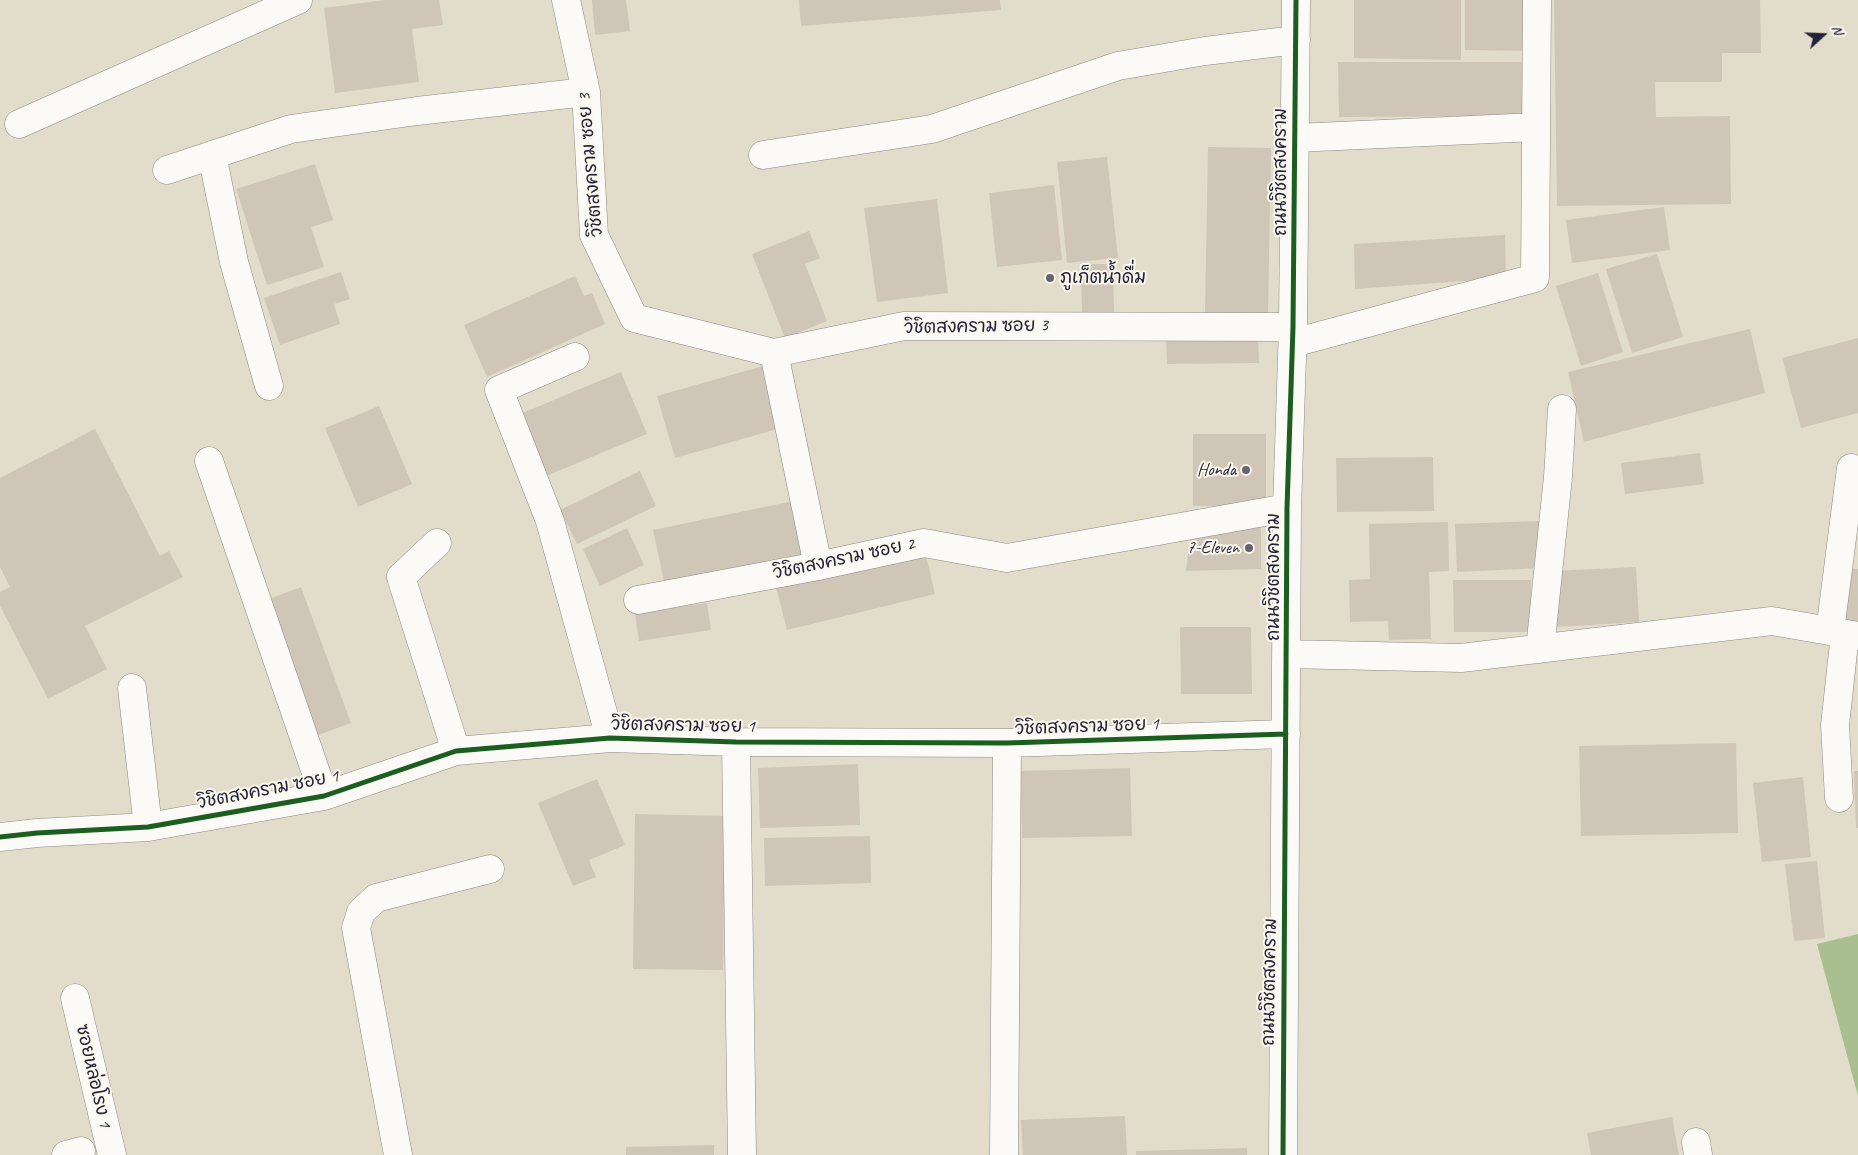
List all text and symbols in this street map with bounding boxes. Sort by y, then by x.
north arrow [1798,10,1848,60]
text: N [1828,23,1847,37]
street label: วิชิตสงคราม ซอย 3 [574,92,608,238]
street label: ถนนวิชิตสงคราม [1270,108,1292,236]
place label: ภูเก็ตน้ำดื่ม [1060,267,1146,289]
marker: ภูเก็ตน้ำดื่ม [1044,272,1056,284]
street label: วิชิตสงคราม ซอย 3 [904,315,1048,339]
place label: Honda [1197,459,1236,481]
marker: Honda [1240,464,1252,476]
street label: ถนนวิชิตสงคราม [1263,513,1285,641]
street label: วิชิตสงคราม ซอย 2 [771,533,917,585]
place label: 7-Eleven [1187,537,1239,559]
marker: 7-Eleven [1243,542,1255,554]
street label: วิชิตสงคราม ซอย 1 [611,714,755,738]
street label: วิชิตสงคราม ซอย 1 [1015,714,1159,740]
street label: วิชิตสงคราม ซอย 1 [195,766,341,814]
street label: ถนนวิชิตสงคราม [1258,918,1282,1046]
street label: ซอยหล่อโรง 1 [71,1022,115,1130]

